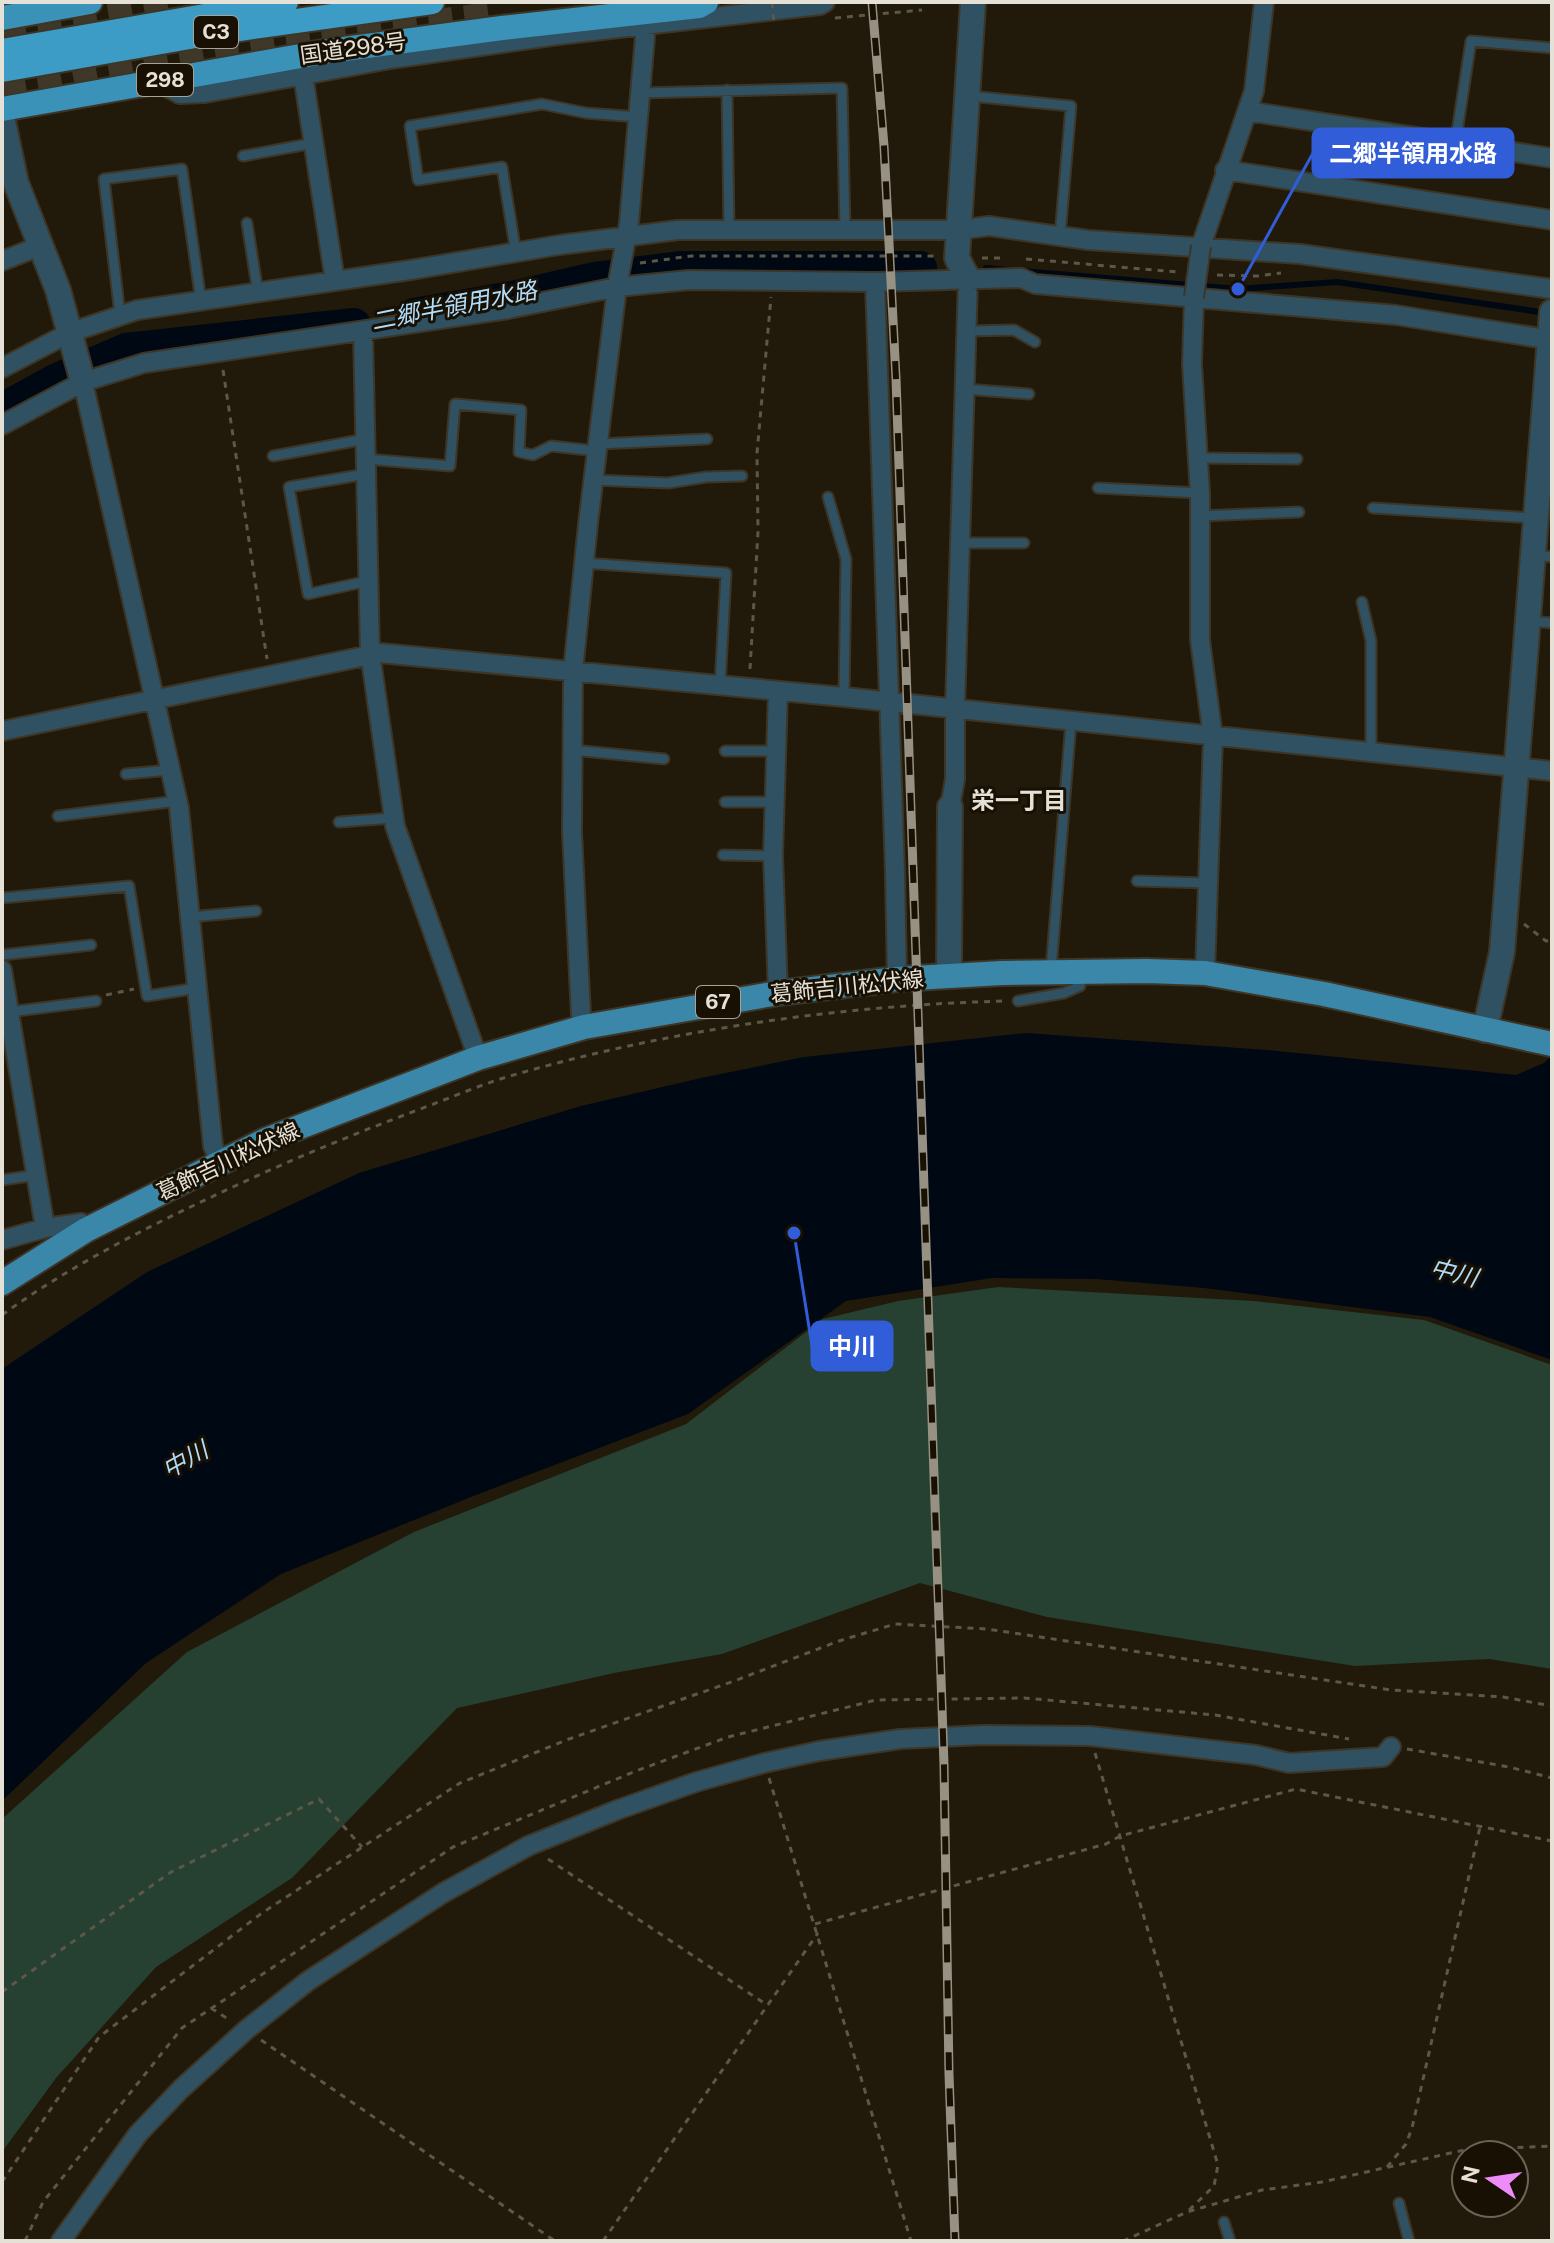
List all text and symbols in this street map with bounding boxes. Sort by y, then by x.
road number: C3 [194,16,238,48]
street label: 国道298号 [298,28,408,68]
road number: 298 [137,64,193,96]
callout: 二郷半領用水路 [1313,129,1513,177]
text: 二郷半領用水路 [1329,139,1497,167]
water label: 二郷半領用水路 [369,275,541,335]
district label: 栄一丁目 [971,786,1067,814]
street label: 葛飾吉川松伏線 [769,965,925,1007]
road number: 67 [696,986,740,1018]
street label: 葛飾吉川松伏線 [153,1117,303,1205]
water label: 中川 [1428,1253,1484,1292]
callout: 中川 [812,1322,892,1370]
text: 中川 [828,1332,876,1360]
water label: 中川 [157,1434,215,1483]
north arrow [1450,2139,1530,2219]
text: N [1456,2163,1485,2186]

